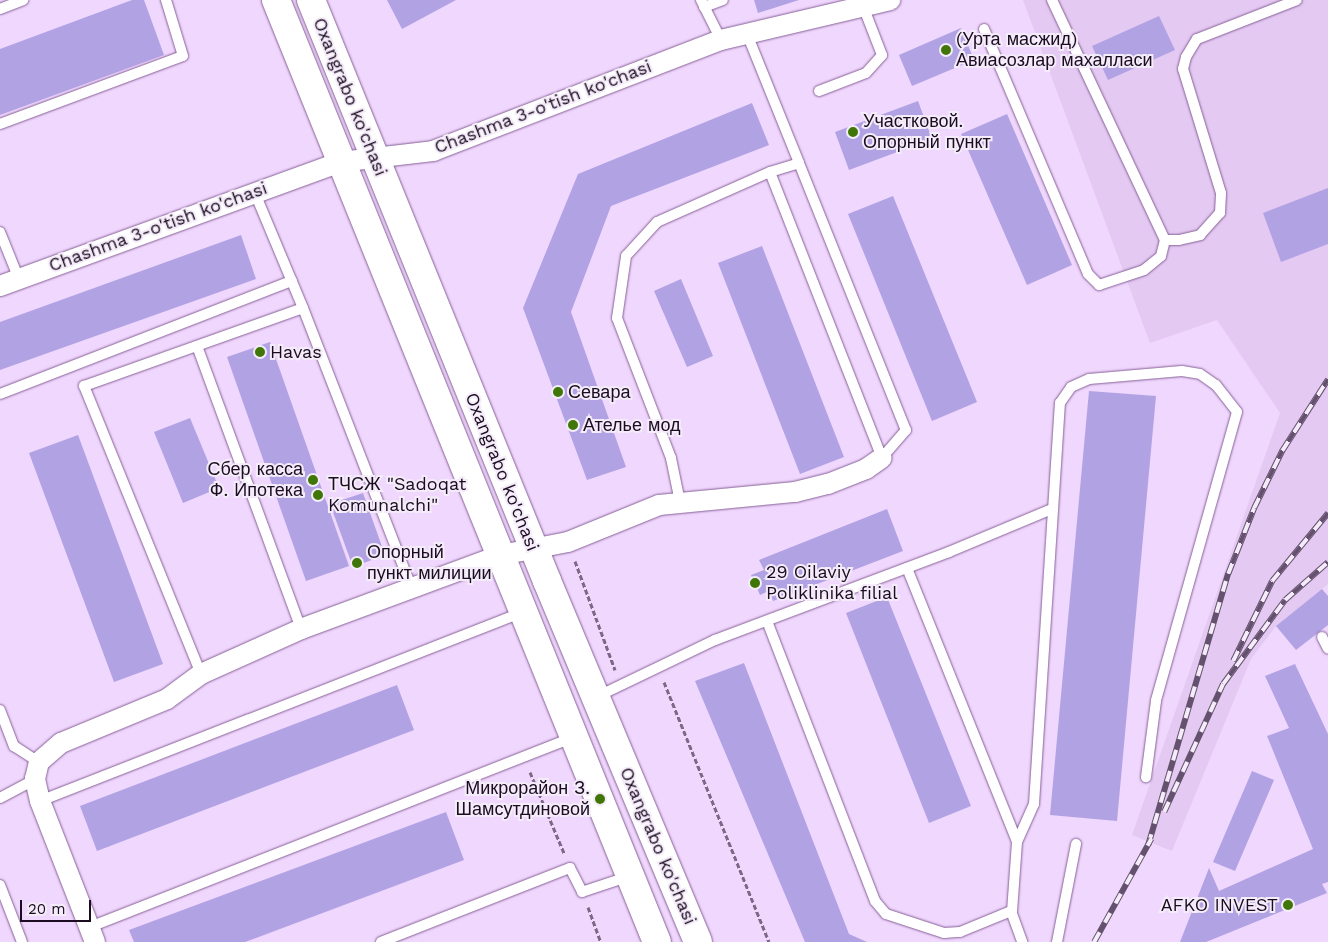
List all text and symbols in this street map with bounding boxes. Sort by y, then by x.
street label: Oxangrabo ko'chasi [308,15,392,179]
place label: (Урта масжид) Авиасозлар махалласи [956,29,1153,72]
marker: (Урта масжид) Авиасозлар махалласи [940,44,952,56]
street label: Chashma 3-o'tish ko'chasi [431,56,655,158]
place label: Участковой. Опорный пункт [863,111,991,154]
marker: Участковой. Опорный пункт [847,126,859,138]
street label: Chashma 3-o'tish ko'chasi [46,177,270,277]
place label: Havas [270,341,322,363]
marker: Havas [254,346,266,358]
place label: Севара [568,381,630,403]
marker: Севара [552,386,564,398]
street label: Oxangrabo ko'chasi [460,390,544,554]
place label: Ателье мод [583,414,681,436]
marker: Ателье мод [567,419,579,431]
place label: Сбер касса Ф. Ипотека [207,459,303,502]
marker: Сбер касса Ф. Ипотека [307,474,319,486]
place label: ТЧСЖ "Sadoqat Komunalchi" [328,474,466,516]
marker: ТЧСЖ "Sadoqat Komunalchi" [312,489,324,501]
place label: Опорный пункт милиции [367,542,492,584]
marker: Опорный пункт милиции [351,557,363,569]
place label: 29 Oilaviy Poliklinika filial [766,562,899,604]
marker: 29 Oilaviy Poliklinika filial [748,576,762,590]
street label: Oxangrabo ko'chasi [615,764,701,928]
place label: Микрорайон З. Шамсутдиновой [456,778,590,821]
marker: Микрорайон З. Шамсутдиновой [594,793,606,805]
scale bar [22,890,94,922]
place label: AFKO INVEST [1161,894,1278,916]
marker: AFKO INVEST [1282,899,1294,911]
text: 20 m [28,900,66,918]

